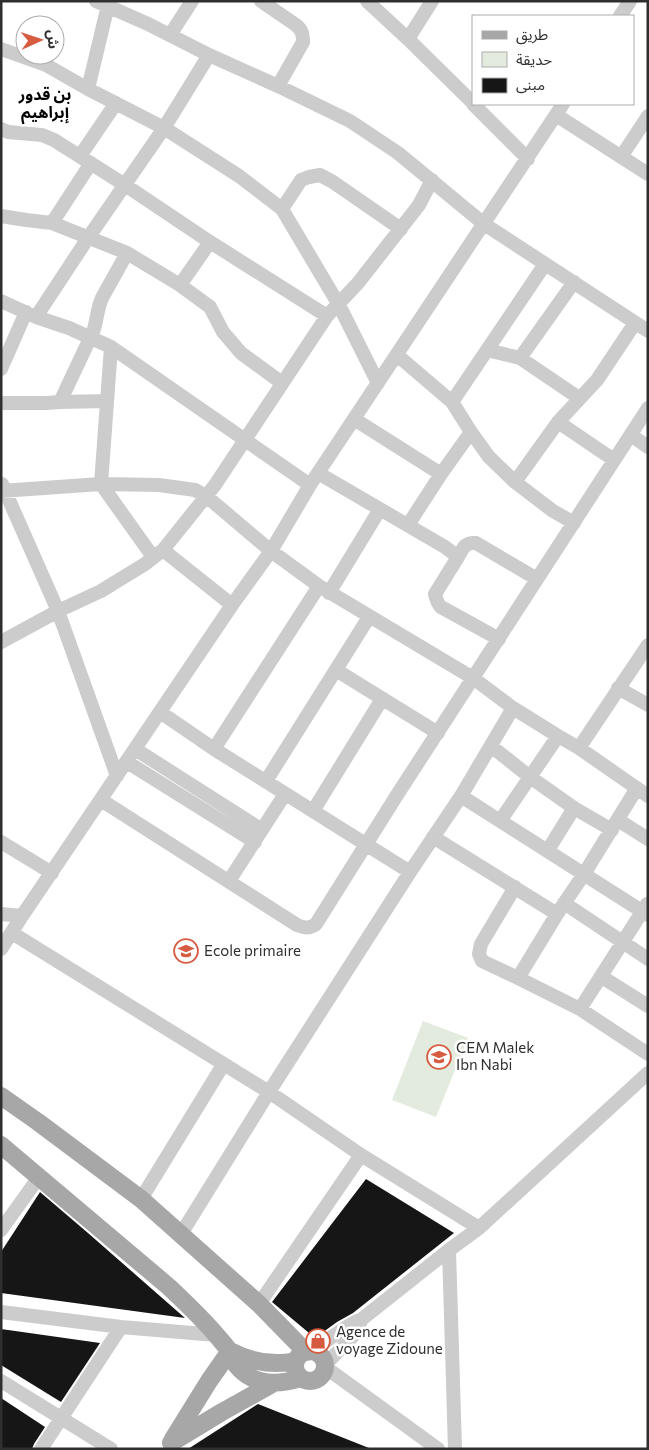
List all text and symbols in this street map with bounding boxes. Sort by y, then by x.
north arrow [15,15,65,65]
legend [472,15,634,105]
text: طريق [516,25,548,45]
text: ش [44,29,62,49]
text: حديقة [516,50,552,68]
text: مبنى [516,75,545,94]
district label: بن قدور إبراهيم [18,84,71,125]
school or university icon: Ecole primaire [173,938,199,964]
place label: Ecole primaire [204,941,301,959]
place label: CEM Malek Ibn Nabi [456,1038,534,1073]
school or university icon: CEM Malek Ibn Nabi [426,1044,452,1070]
place label: Agence de voyage Zidoune [336,1322,443,1357]
shop icon: Agence de voyage Zidoune [305,1328,331,1354]

